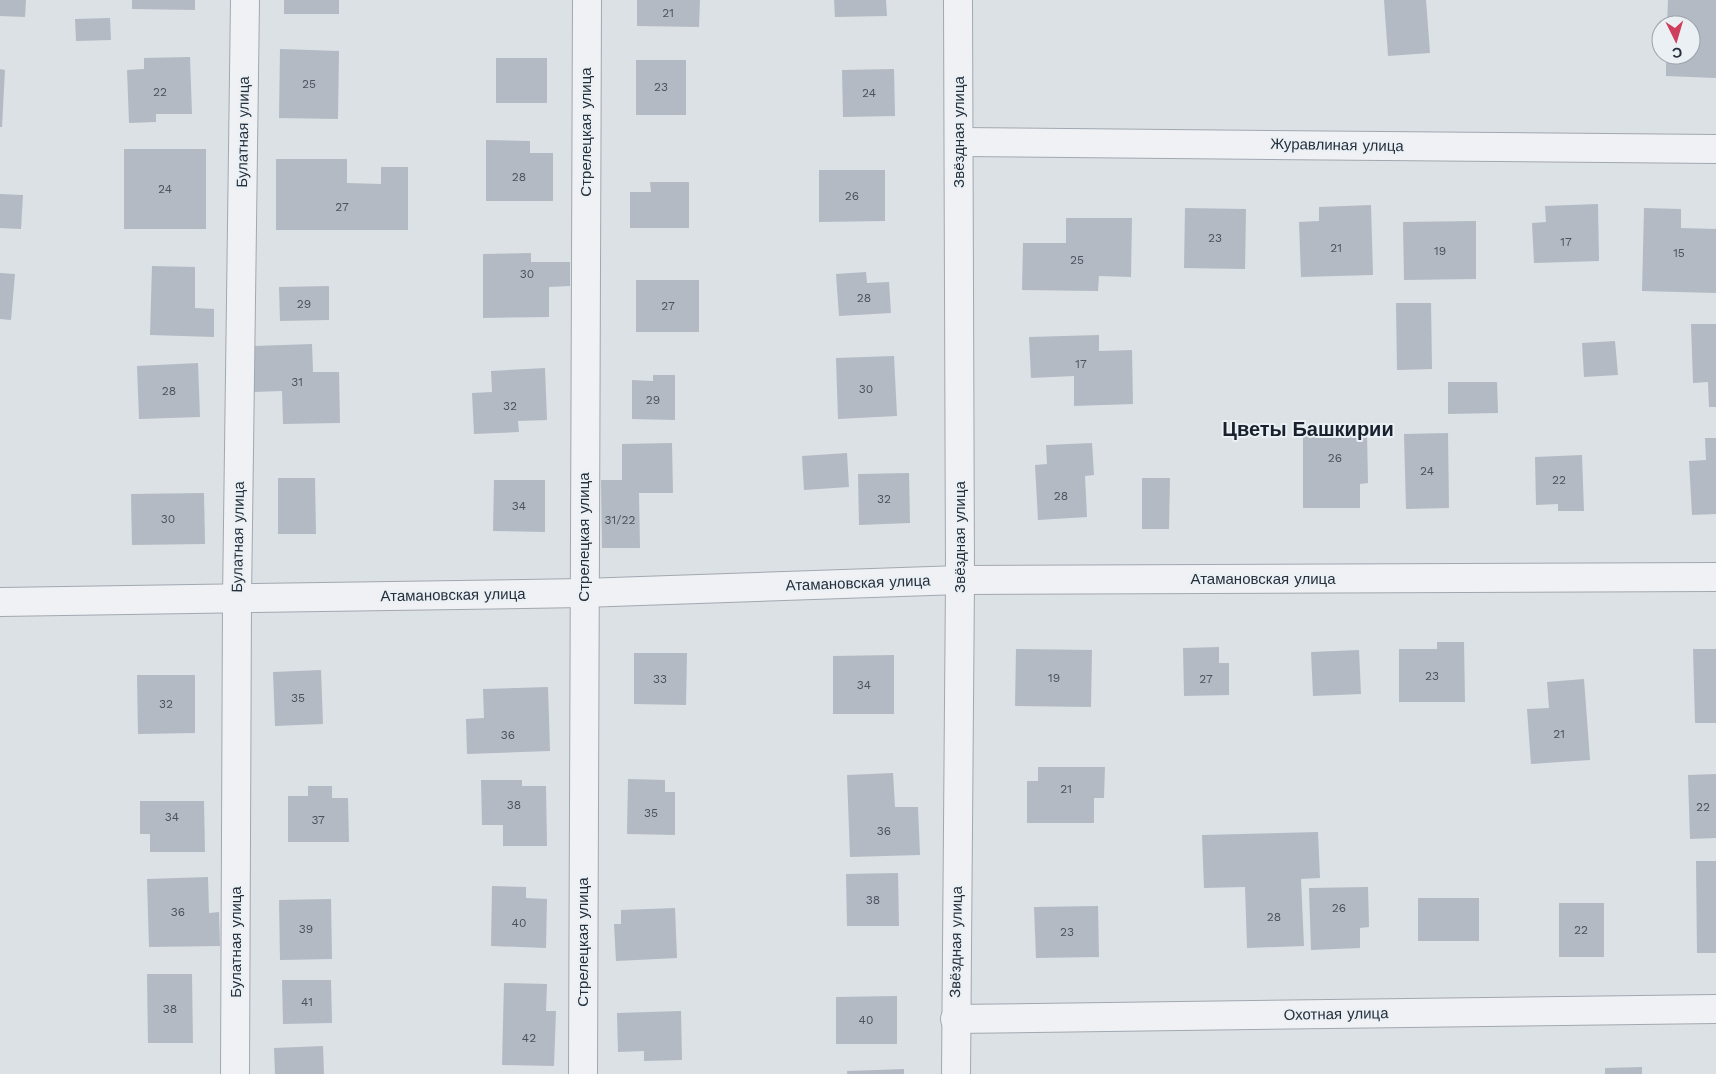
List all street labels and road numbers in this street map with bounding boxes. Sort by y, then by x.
street label: Стрелецкая улица [577,67,595,197]
street label: Булатная улица [233,75,253,188]
street label: Звёздная улица [950,75,968,188]
street label: Журавлиная улица [1270,135,1405,155]
street label: Стрелецкая улица [575,472,593,602]
street label: Булатная улица [228,480,248,593]
street label: Звёздная улица [951,480,969,593]
street label: Атамановская улица [1190,570,1336,588]
street label: Атамановская улица [785,571,931,595]
street label: Атамановская улица [380,585,526,605]
street label: Стрелецкая улица [574,877,592,1007]
street label: Звёздная улица [946,885,966,998]
street label: Булатная улица [227,886,245,998]
street label: Охотная улица [1283,1004,1389,1024]

